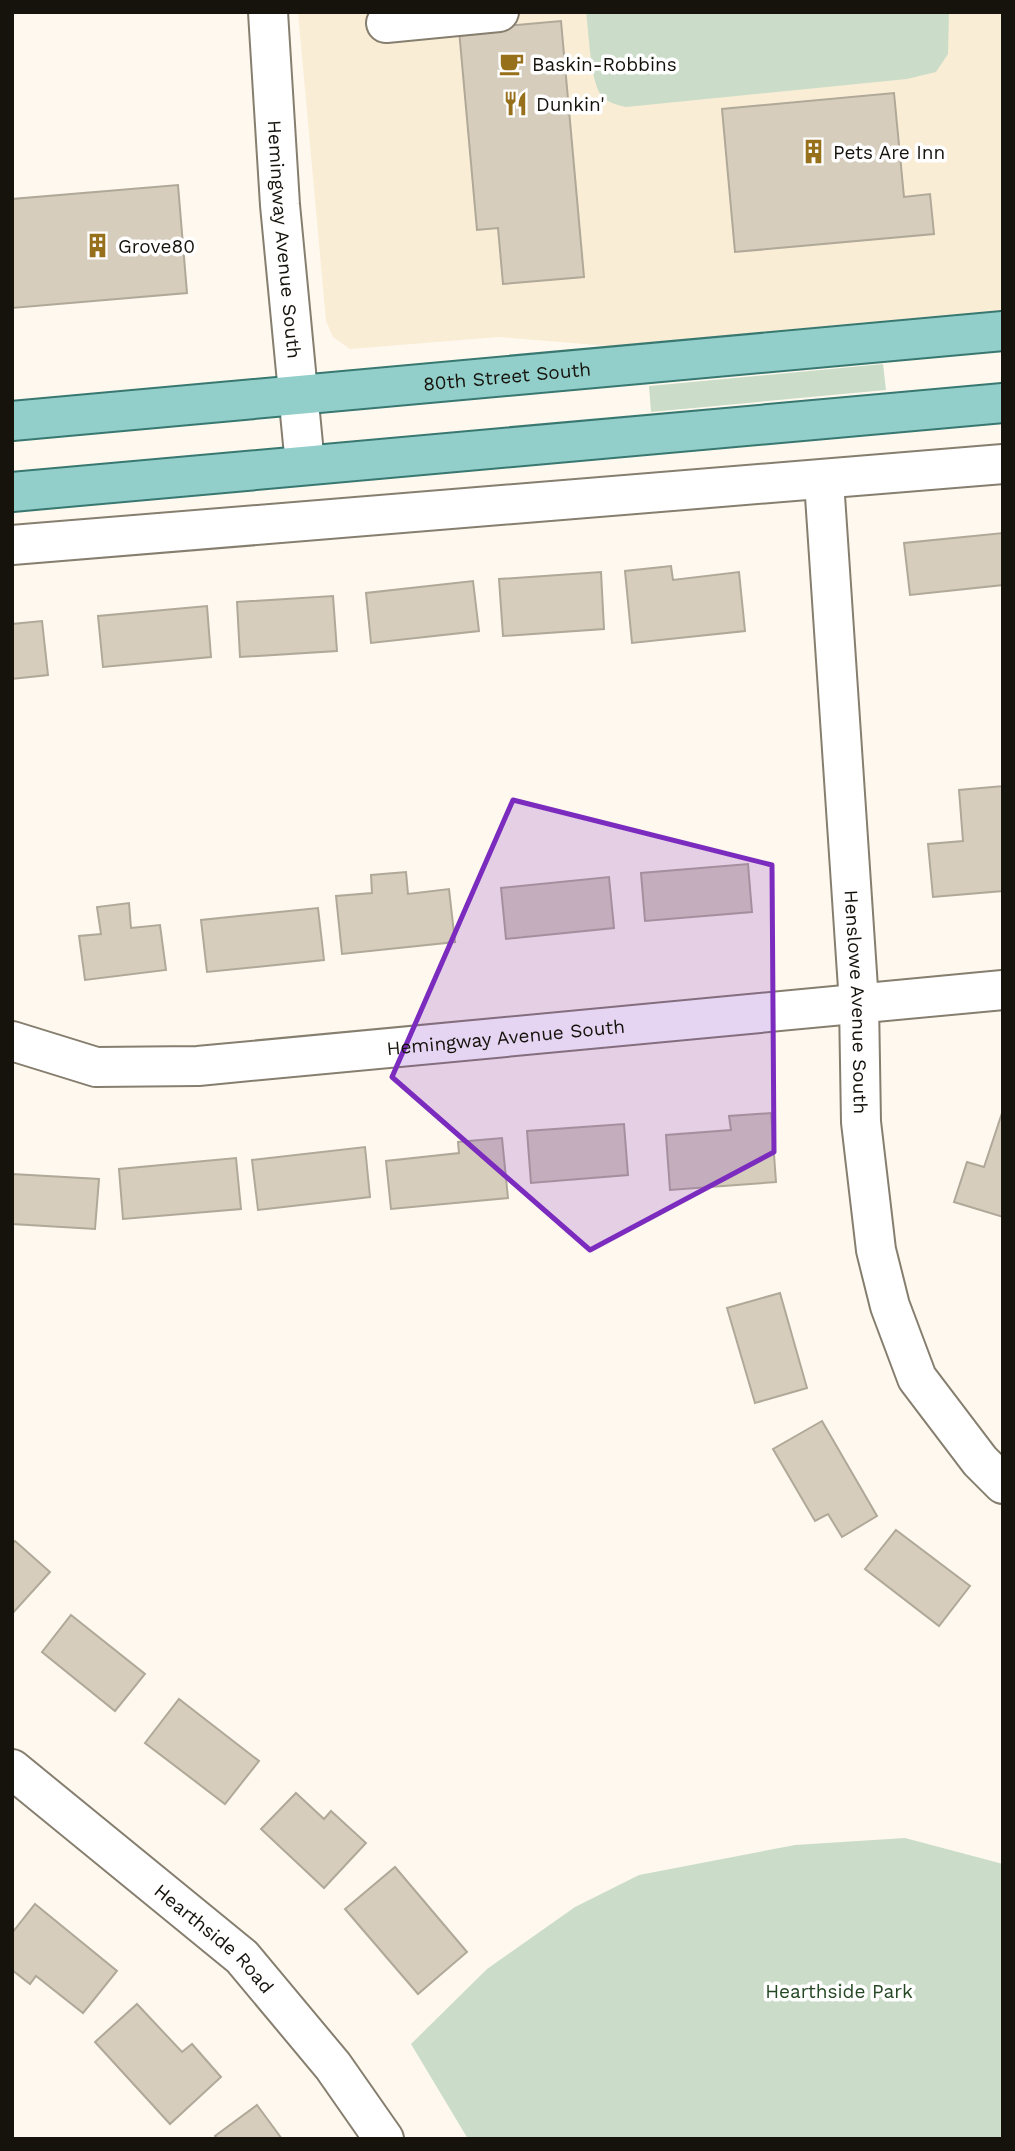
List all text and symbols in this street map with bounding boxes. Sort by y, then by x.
cafe icon: Baskin-Robbins [498,50,526,78]
place label: Baskin-Robbins [532,53,677,76]
restaurant icon: Dunkin' [502,90,530,118]
place label: Dunkin' [536,93,605,116]
street label: Hemingway Avenue South [263,119,306,360]
building icon: Pets Are Inn [799,138,827,166]
place label: Pets Are Inn [833,141,945,164]
building icon: Grove80 [84,232,112,260]
place label: Grove80 [118,235,195,258]
street label: 80th Street South [422,357,592,396]
street label: Henslowe Avenue South [839,889,872,1114]
street label: Hemingway Avenue South [385,1015,626,1060]
street label: Hearthside Road [149,1879,278,1998]
park label: Hearthside Park [765,1980,913,2003]

